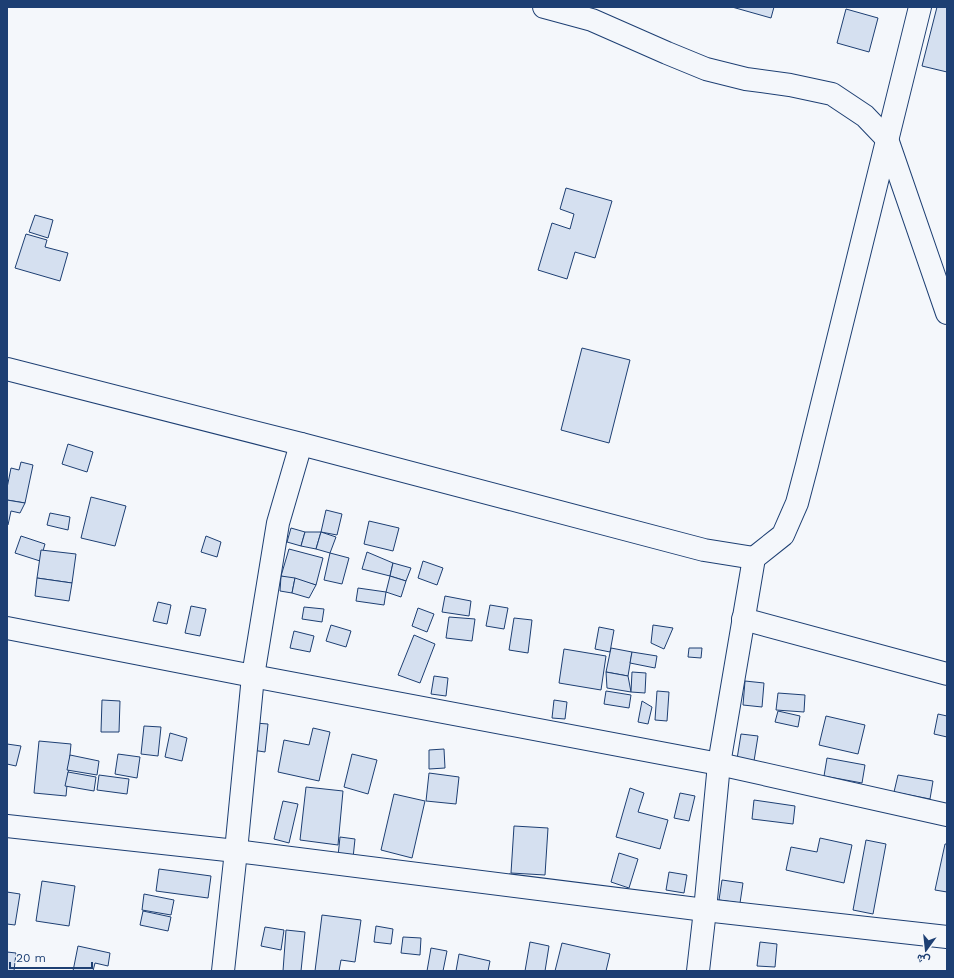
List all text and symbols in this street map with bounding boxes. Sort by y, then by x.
north arrow [906,930,946,970]
scale bar [10,944,92,970]
text: 20 m [16,951,46,965]
text: ش [915,951,932,967]

